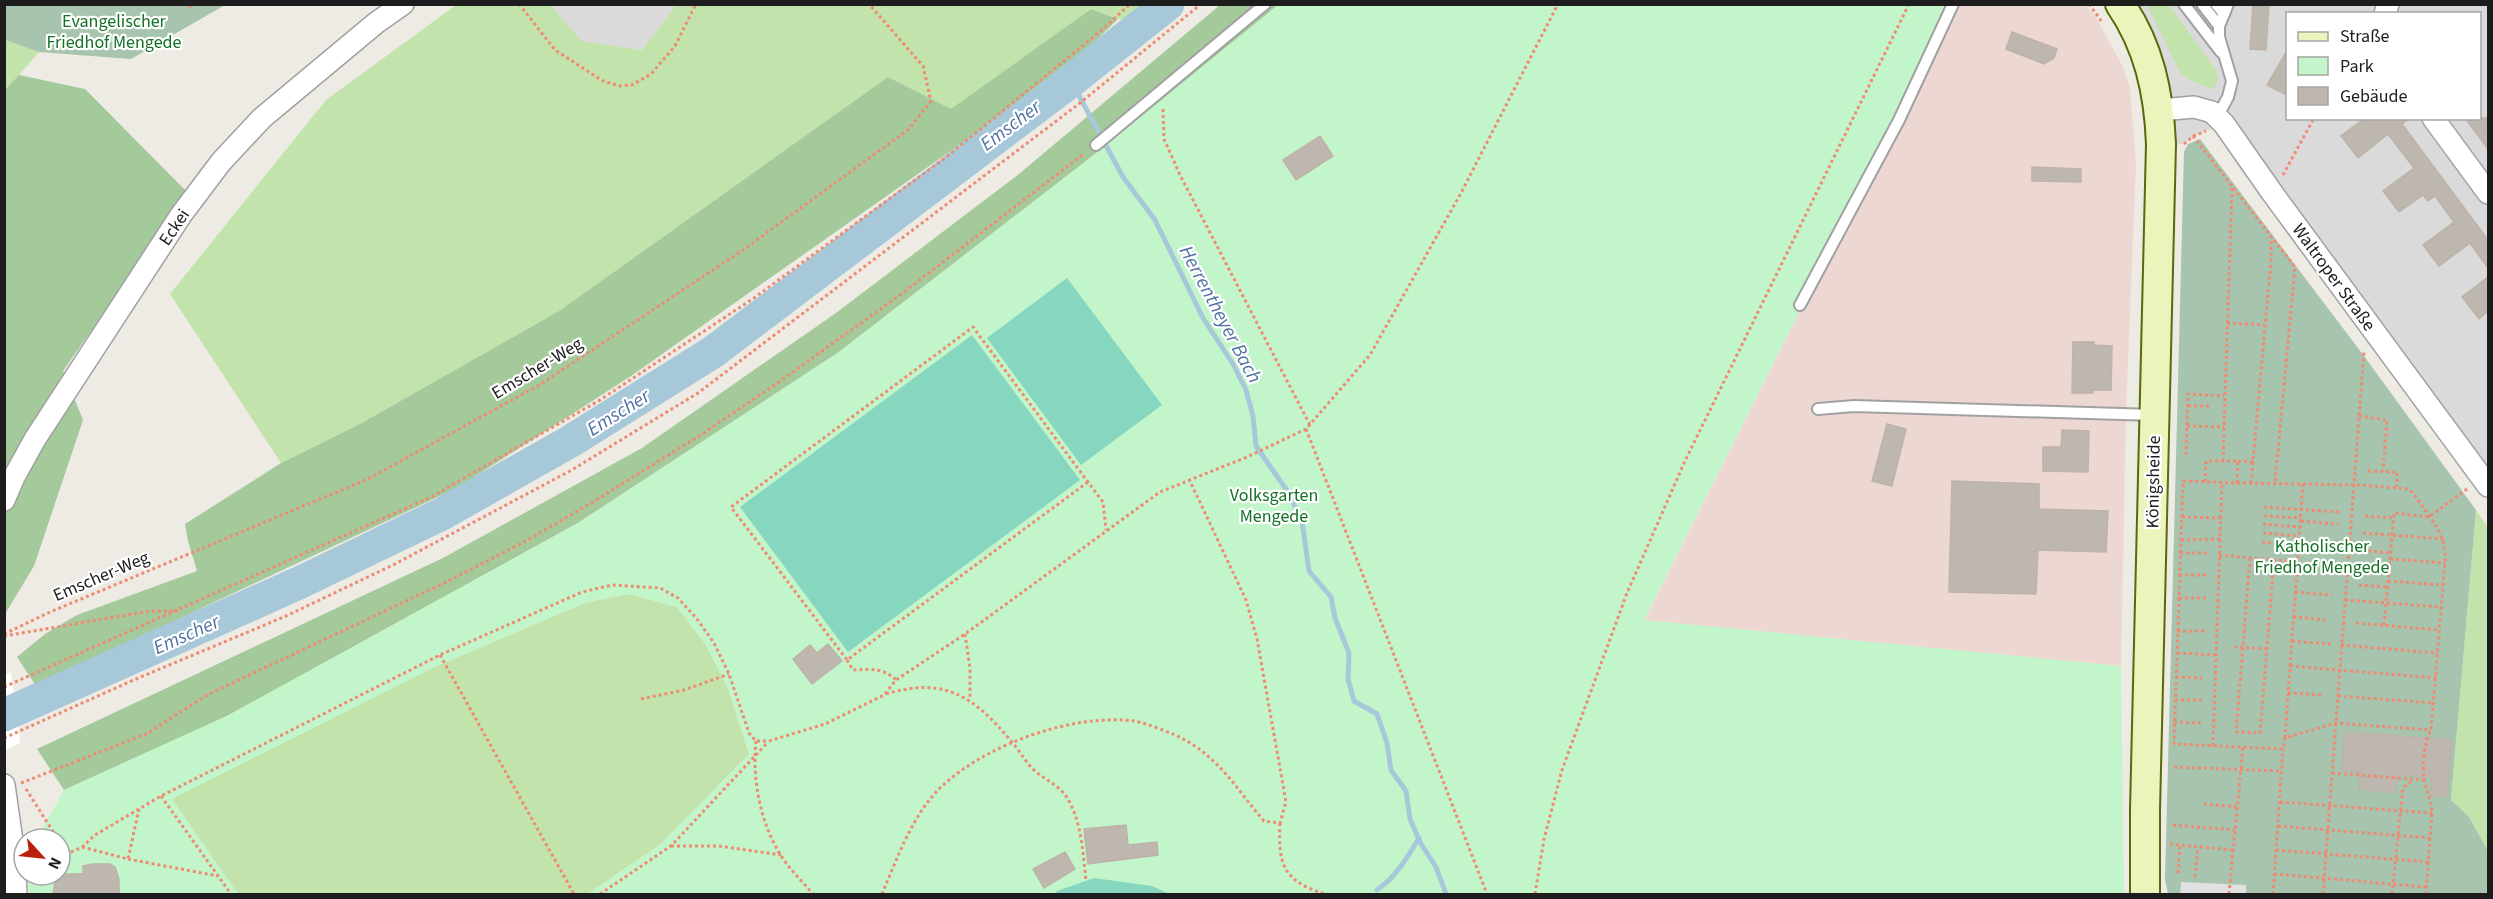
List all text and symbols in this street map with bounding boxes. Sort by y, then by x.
park label: Evangelischer Friedhof Mengede [46,9,182,55]
legend [2286,12,2481,120]
text: Straße [2340,24,2390,49]
text: Park [2340,54,2374,79]
text: Gebäude [2340,84,2408,109]
water label: Emscher [974,93,1048,158]
street label: Eckei [153,204,196,251]
street label: Waltroper Straße [2286,218,2381,336]
water label: Herrentheyer Bach [1172,241,1268,388]
street label: Emscher-Weg [487,331,587,405]
water label: Emscher [582,382,656,443]
street label: Königsheide [2140,435,2167,529]
park label: Volksgarten Mengede [1230,483,1318,529]
park label: Katholischer Friedhof Mengede [2254,534,2390,580]
street label: Emscher-Weg [49,545,153,608]
water label: Emscher [149,607,225,662]
north arrow [12,827,72,887]
text: N [42,854,67,873]

